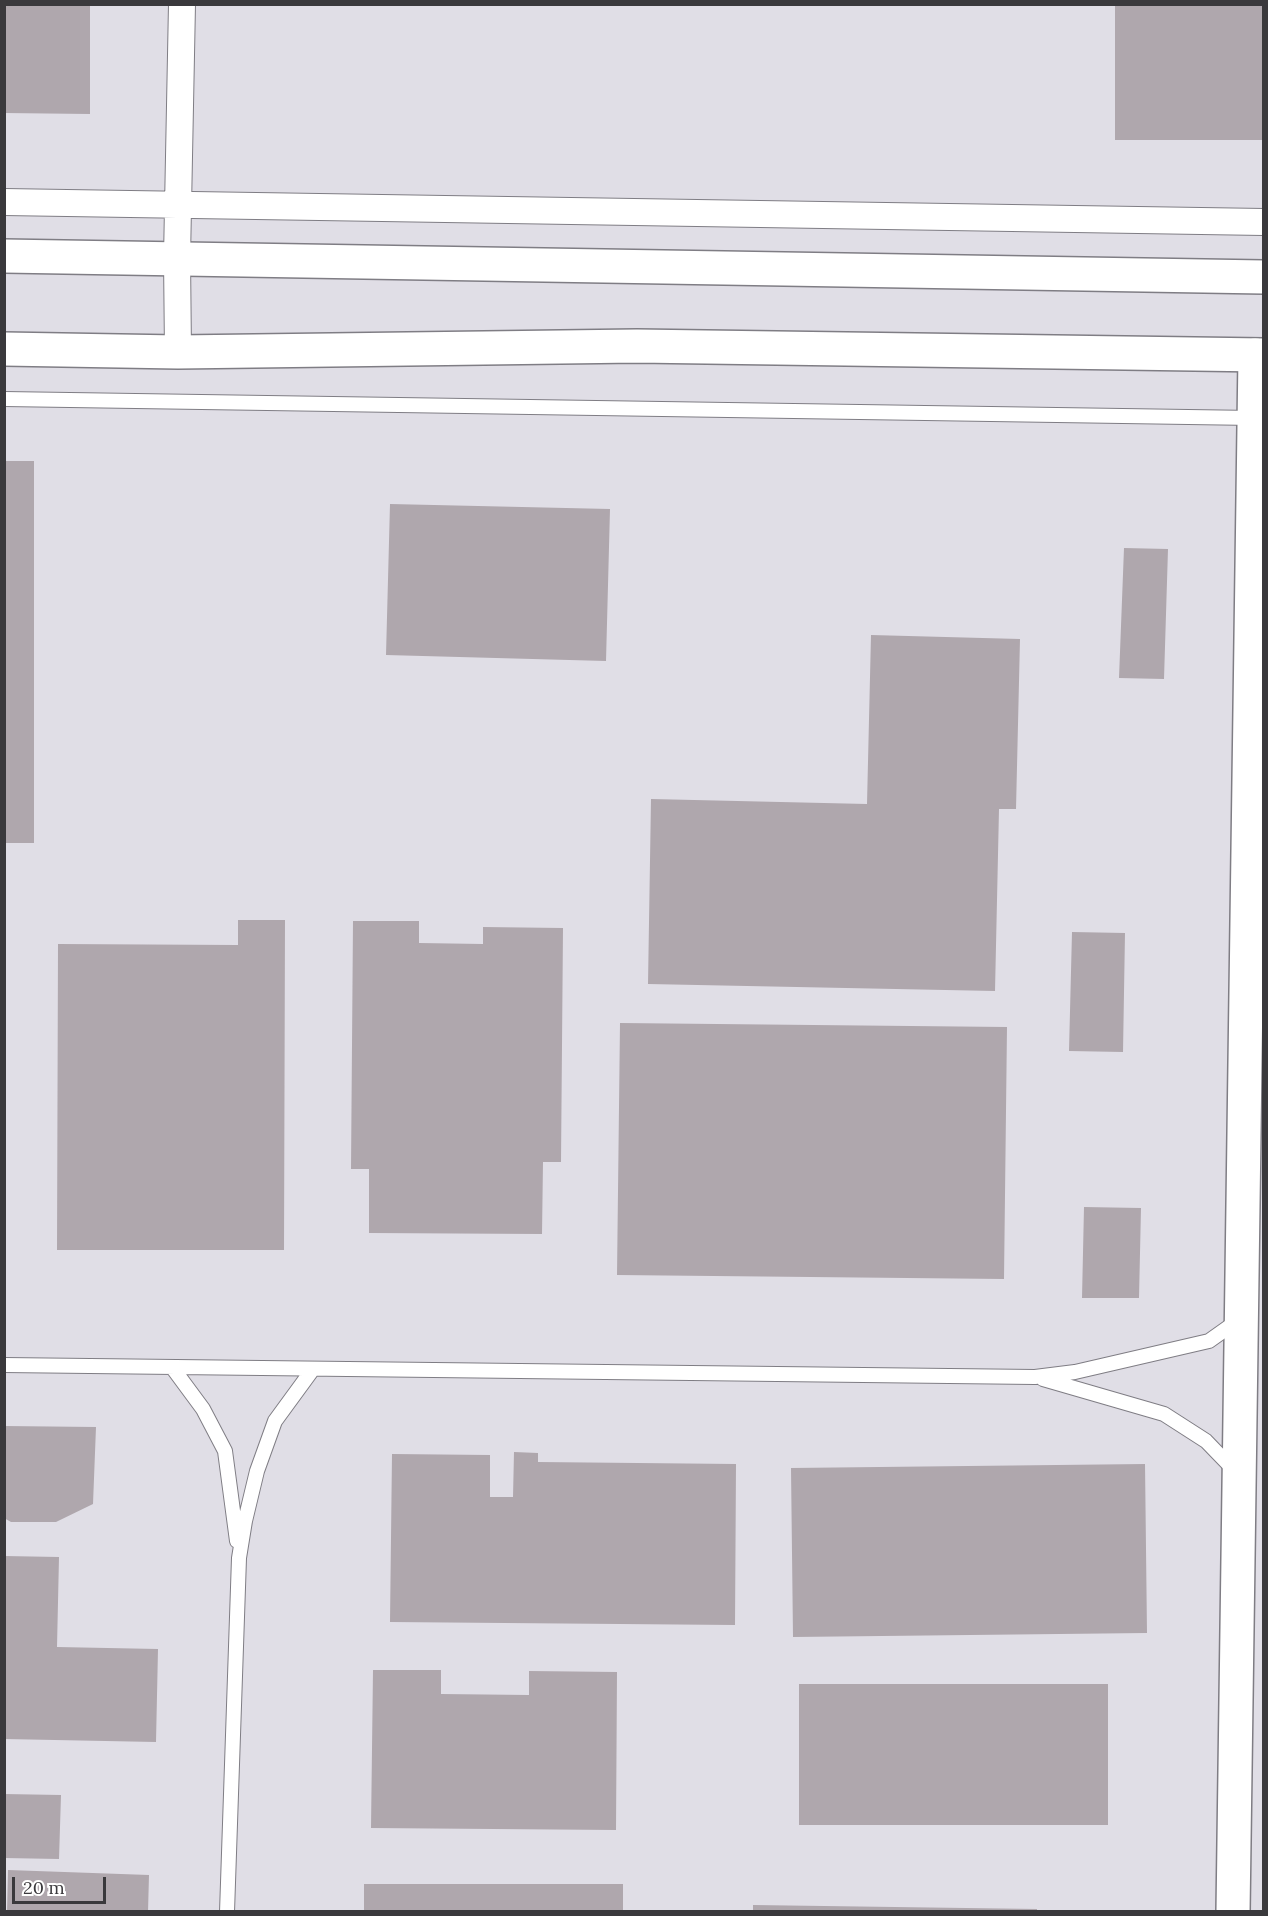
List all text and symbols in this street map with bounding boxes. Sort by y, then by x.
scale bar [15,1865,110,1903]
text: 20 m [23,1876,65,1899]

